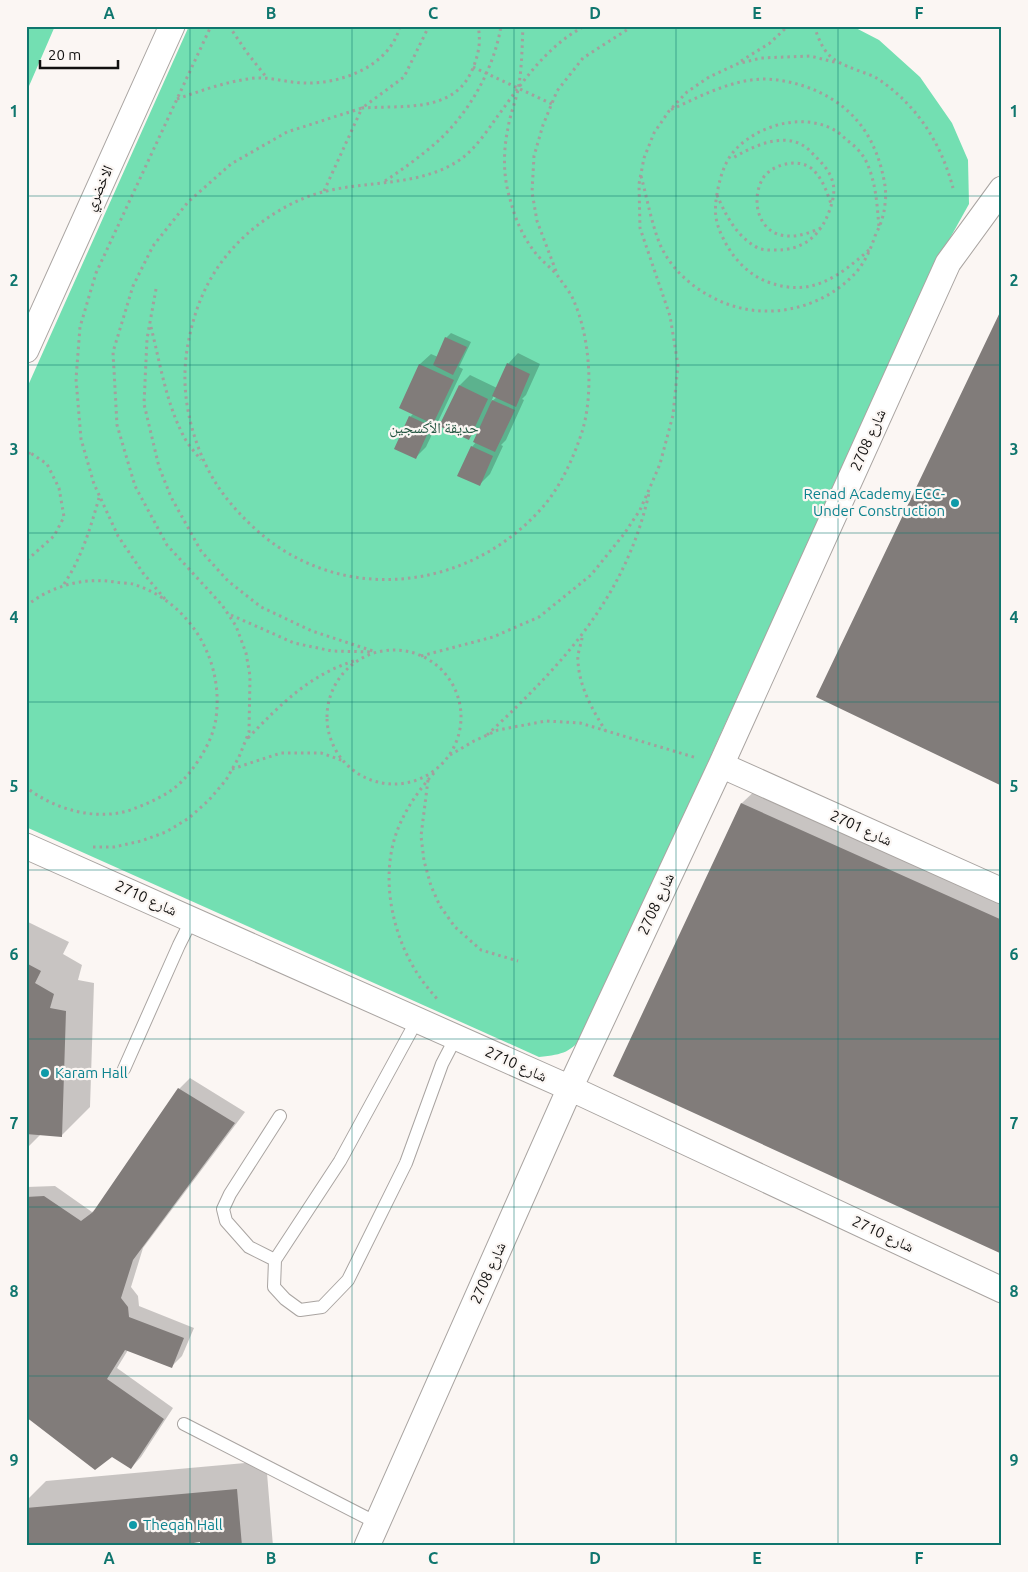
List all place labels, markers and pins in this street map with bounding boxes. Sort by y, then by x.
place label: Renad Academy ECC- Under Construction [803,485,945,519]
marker: Renad Academy ECC- Under Construction [949,497,961,509]
place label: Karam Hall [55,1064,128,1081]
marker: Karam Hall [39,1067,51,1079]
place label: Theqah Hall [143,1516,223,1533]
marker: Theqah Hall [127,1519,139,1531]

